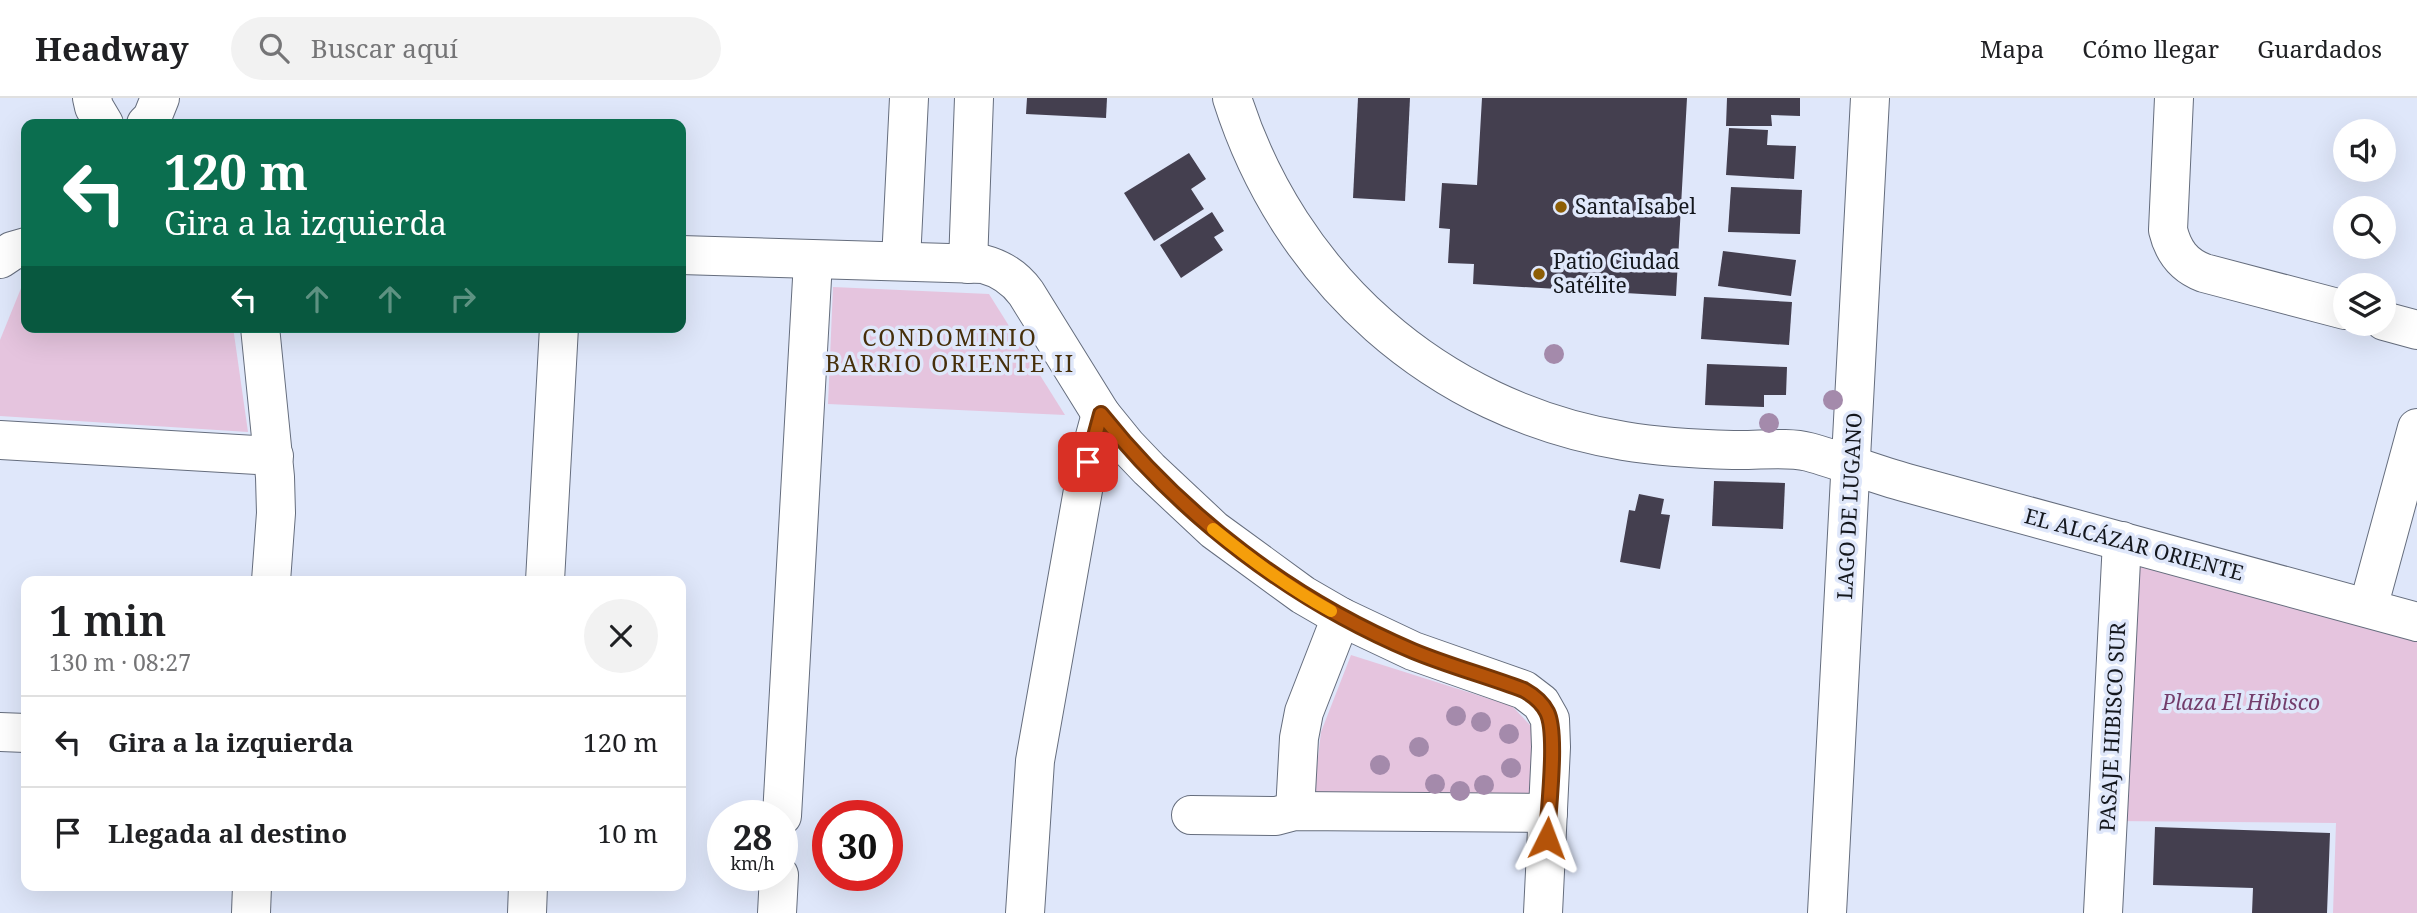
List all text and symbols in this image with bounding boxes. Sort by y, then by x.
search box [231,17,721,80]
text: Headway [35,26,189,71]
icon: search [255,29,293,67]
text: Buscar aquí [311,30,458,66]
text: Mapa [1980,32,2044,65]
text: Cómo llegar [2082,32,2219,65]
text: Guardados [2257,32,2382,65]
map controls [2333,119,2396,336]
button: sound [2333,119,2396,182]
text: 120 m [164,138,308,204]
icon: left [49,147,140,238]
place label: Santa Isabel [1575,192,1697,220]
button: search [2333,196,2396,259]
marker: Santa Isabel [1553,199,1569,215]
text: Gira a la izquierda [164,201,447,244]
place label: Patio Ciudad Satélite [1553,247,1680,299]
marker: Patio Ciudad Satélite [1531,266,1547,282]
button: layers [2333,273,2396,336]
icon: left [225,280,263,318]
icon: ahead [298,280,336,318]
icon: ahead [371,280,409,318]
icon: right [444,280,482,318]
district label: CONDOMINIO BARRIO ORIENTE II [825,321,1075,379]
street label: LAGO DE LUGANO [1830,412,1868,600]
pin [1058,432,1118,492]
icon: arrive [1069,443,1107,481]
street label: EL ALCÁZAR ORIENTE [2022,501,2247,587]
text: 1 min [49,591,166,648]
button: close [584,599,658,673]
street label: PASAJE HIBISCO SUR [2093,621,2131,832]
text: 130 m · 08:27 [49,646,191,678]
park label: Plaza El Hibisco [2161,688,2320,716]
icon: left [49,723,87,761]
text: Gira a la izquierda [108,724,354,760]
text: 120 m [583,724,658,760]
speed limit sign: 30 [812,800,903,891]
position arrow [1510,801,1584,875]
text: 28 [733,813,772,860]
icon: arrive [49,814,87,852]
text: Llegada al destino [108,815,347,851]
text: 10 m [598,815,658,851]
text: km/h [730,851,775,875]

